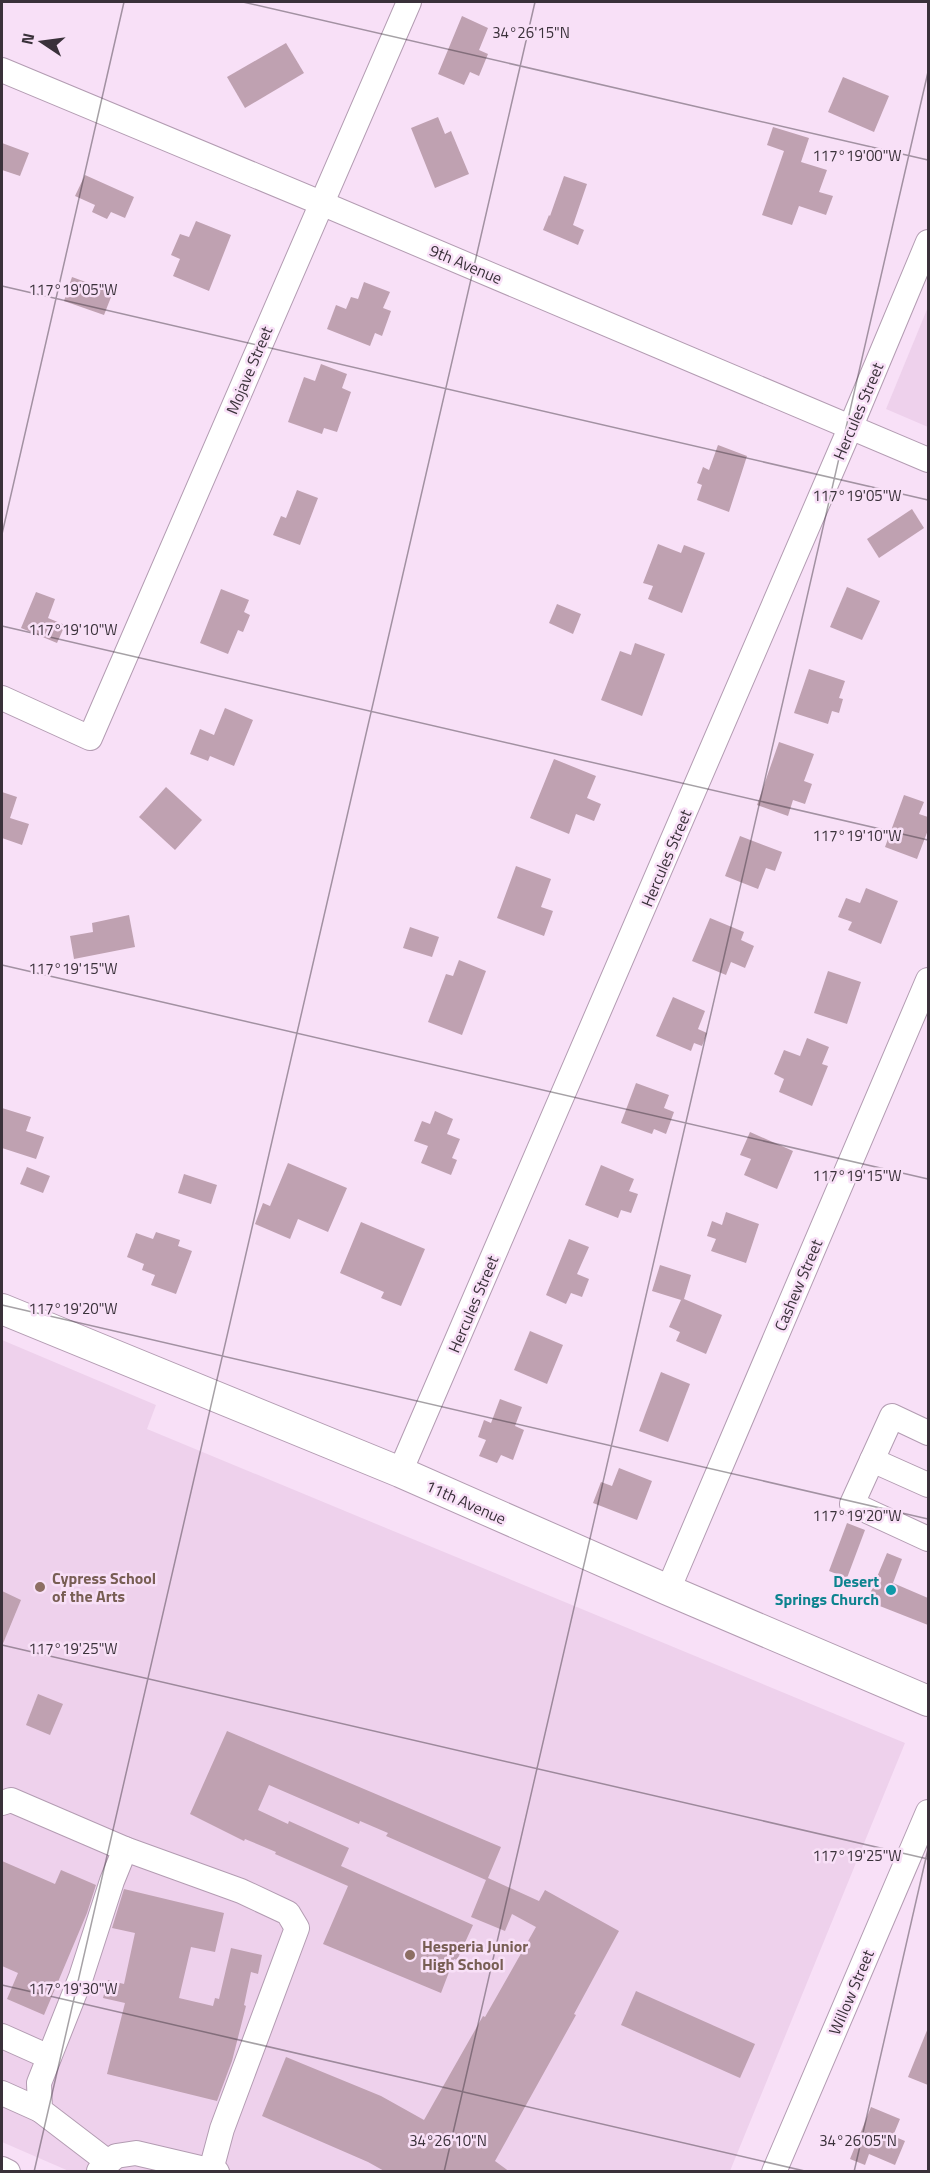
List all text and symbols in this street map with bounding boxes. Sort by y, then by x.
north arrow [12,12,72,72]
text: 34°26'15"N [492,21,570,44]
text: N [14,31,40,47]
text: 117°19'00"W [812,144,902,167]
street label: 9th Avenue [426,238,506,290]
text: 117°19'05"W [28,278,118,301]
street label: Mojave Street [220,322,278,418]
street label: Hercules Street [827,358,889,463]
text: 117°19'05"W [812,484,902,507]
text: 117°19'10"W [28,618,118,641]
street label: Hercules Street [635,805,697,910]
text: 117°19'10"W [812,824,902,847]
text: 117°19'15"W [28,957,118,980]
text: 117°19'15"W [812,1164,902,1187]
street label: Cashew Street [768,1235,828,1335]
street label: Hercules Street [442,1251,504,1356]
text: 117°19'20"W [28,1297,118,1320]
street label: 11th Avenue [422,1474,510,1530]
text: 117°19'20"W [812,1504,902,1527]
place label: Cypress School of the Arts [52,1566,156,1608]
place label: Desert Springs Church [775,1569,879,1611]
marker: Cypress School of the Arts [33,1580,47,1594]
marker: Desert Springs Church [884,1583,898,1597]
text: 117°19'25"W [28,1637,118,1660]
text: 117°19'25"W [812,1844,902,1867]
place label: Hesperia Junior High School [422,1934,528,1976]
street label: Willow Street [822,1945,880,2038]
marker: Hesperia Junior High School [403,1948,417,1962]
text: 117°19'30"W [28,1977,118,2000]
text: 34°26'10"N [409,2129,487,2152]
text: 34°26'05"N [819,2129,897,2152]

